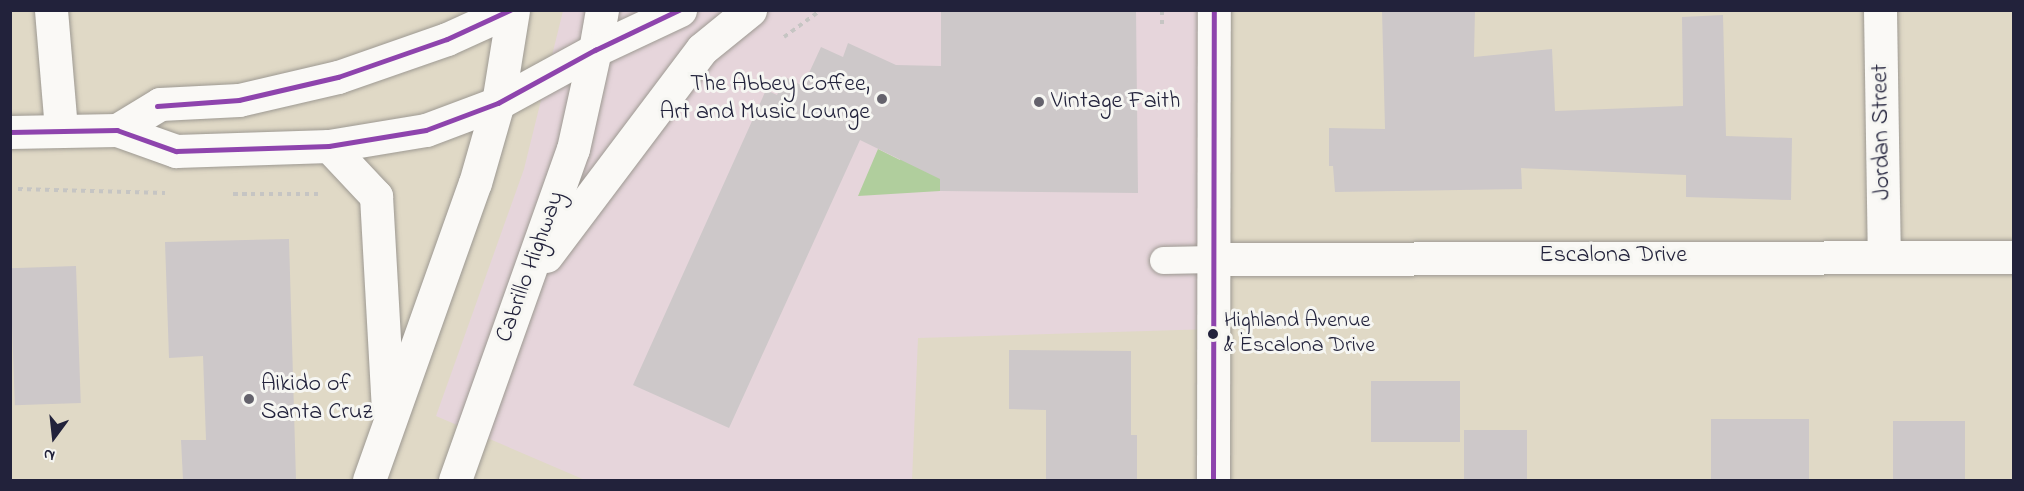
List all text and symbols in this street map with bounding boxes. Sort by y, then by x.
street label: Jordan Street [1866,64,1898,200]
place label: The Abbey Coffee, Art and Music Lounge [660,71,870,127]
place label: Vintage Faith [1051,88,1181,116]
marker: The Abbey Coffee, Art and Music Lounge [875,92,889,106]
marker: Vintage Faith [1032,95,1046,109]
street label: Cabrillo Highway [490,188,572,346]
street label: Escalona Drive [1539,242,1687,270]
place label: Highland Avenue & Escalona Drive [1224,308,1375,360]
marker: Highland Avenue & Escalona Drive [1207,328,1219,340]
place label: Aikido of Santa Cruz [261,371,373,427]
marker: Aikido of Santa Cruz [242,392,256,406]
north arrow [24,407,84,467]
text: N [41,441,58,467]

